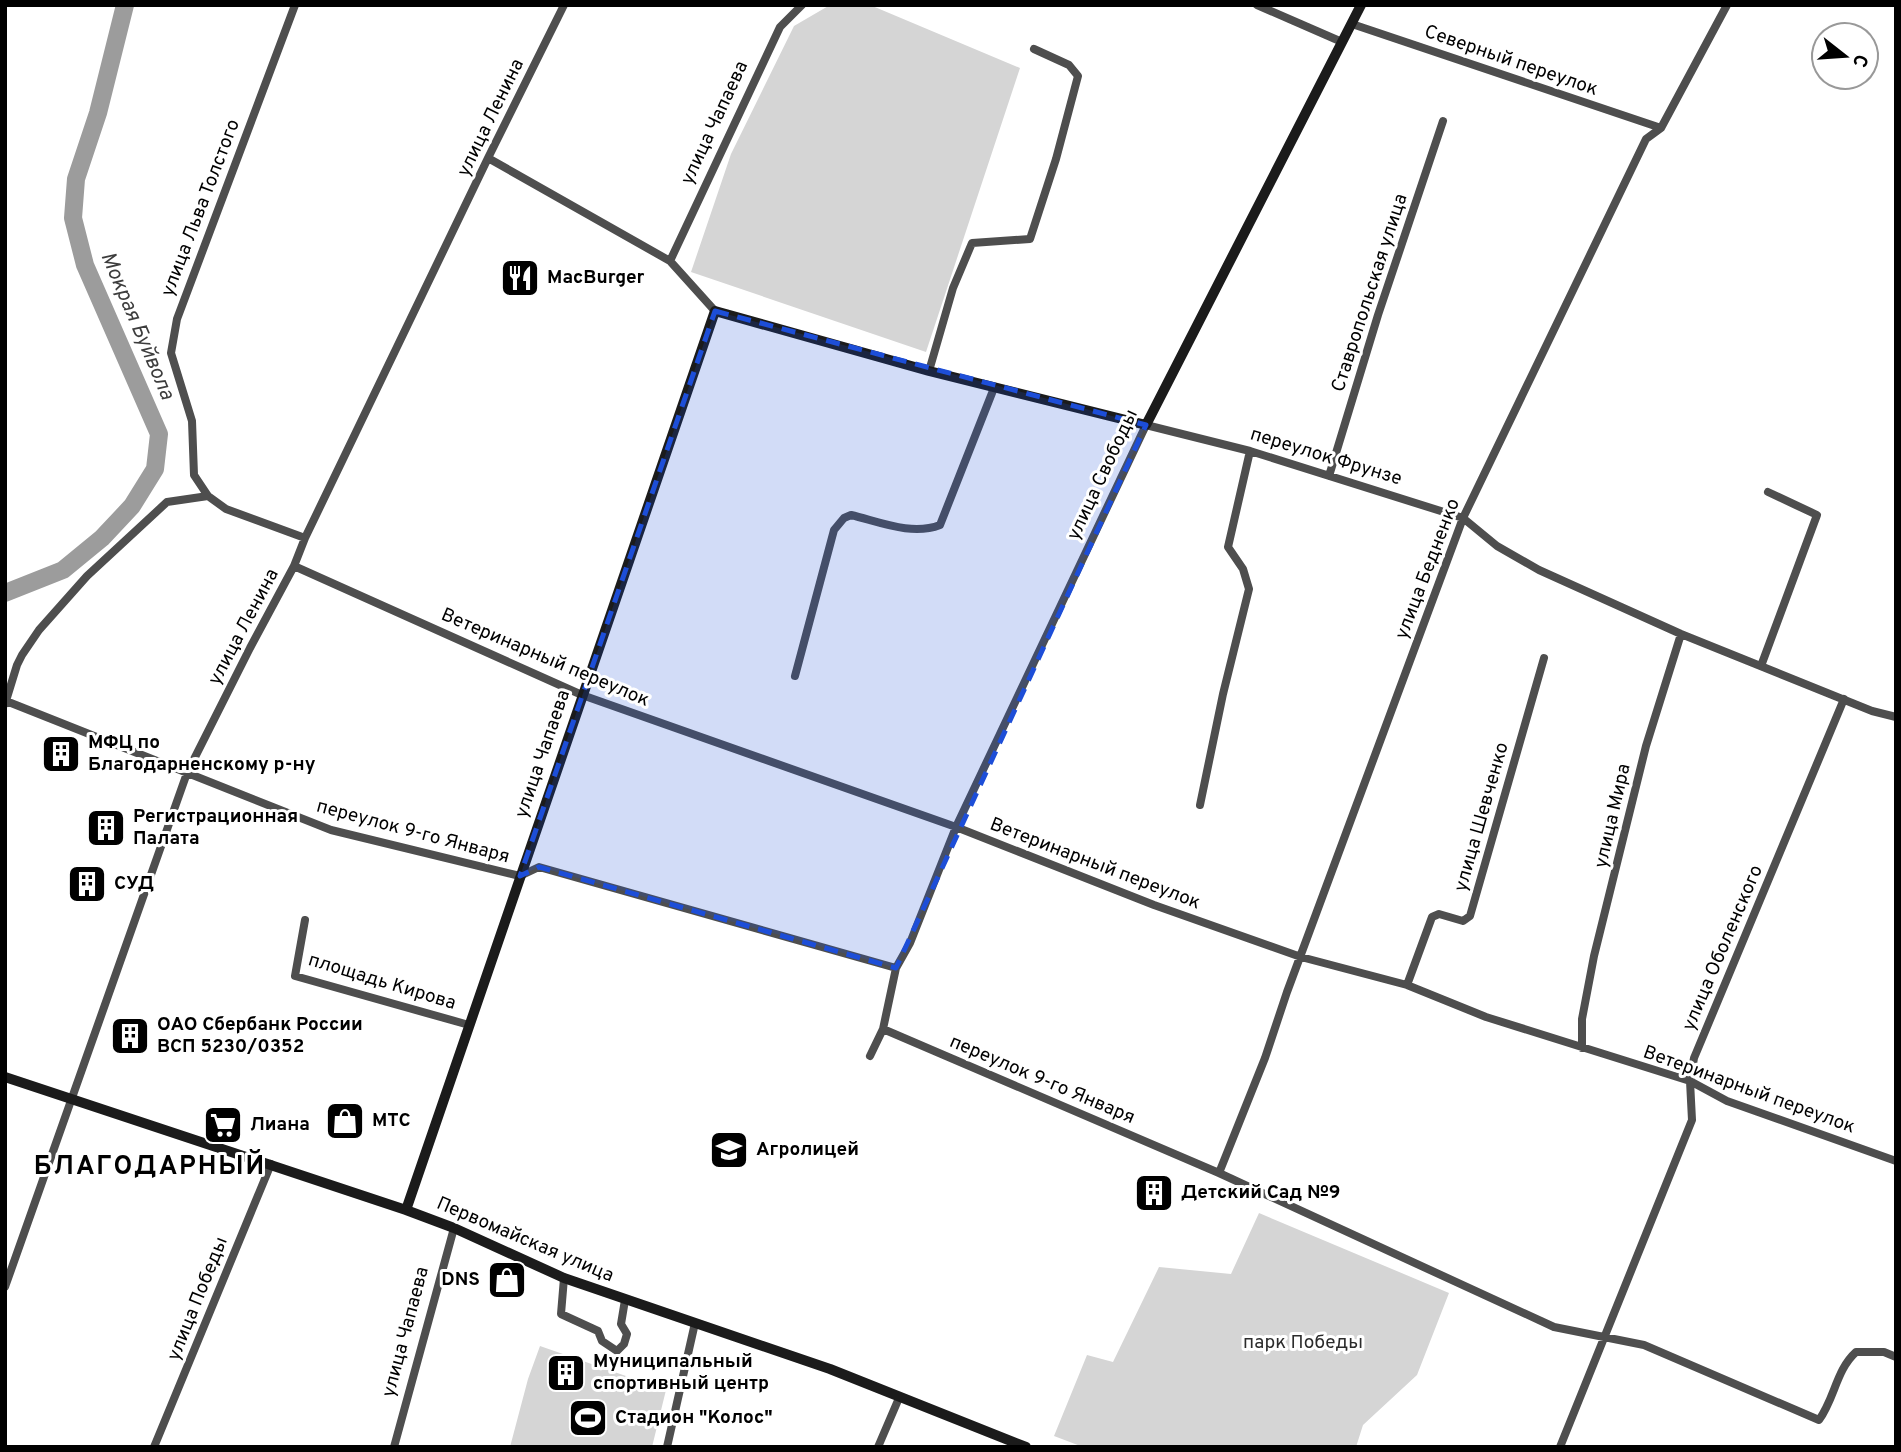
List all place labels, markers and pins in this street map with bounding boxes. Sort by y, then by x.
restaurant icon: MacBurger [499,257,541,299]
place label: MacBurger [547,266,645,290]
place label: МФЦ по Благодарненскому р-ну [88,731,316,777]
building icon: МФЦ по Благодарненскому р-ну [40,733,82,775]
place label: Регистрационная Палата [133,805,298,851]
building icon: Регистрационная Палата [85,807,127,849]
building icon: СУД [66,863,108,905]
place label: СУД [114,872,154,896]
place label: ОАО Сбербанк России ВСП 5230/0352 [157,1013,363,1059]
building icon: ОАО Сбербанк России ВСП 5230/0352 [109,1015,151,1057]
shop icon: МТС [324,1100,366,1142]
supermarket icon: Лиана [202,1104,244,1146]
place label: МТС [372,1109,411,1133]
place label: Лиана [250,1113,310,1137]
school or university icon: Агролицей [708,1129,750,1171]
place label: Агролицей [756,1138,859,1162]
building icon: Детский Сад №9 [1133,1172,1175,1214]
place label: Детский Сад №9 [1181,1181,1340,1205]
shop icon: DNS [486,1259,528,1301]
place label: DNS [441,1268,480,1292]
place label: Муниципальный спортивный центр [593,1350,769,1396]
building icon: Муниципальный спортивный центр [545,1352,587,1394]
sports icon: Стадион "Колос" [567,1397,609,1439]
place label: Стадион "Колос" [615,1406,773,1430]

